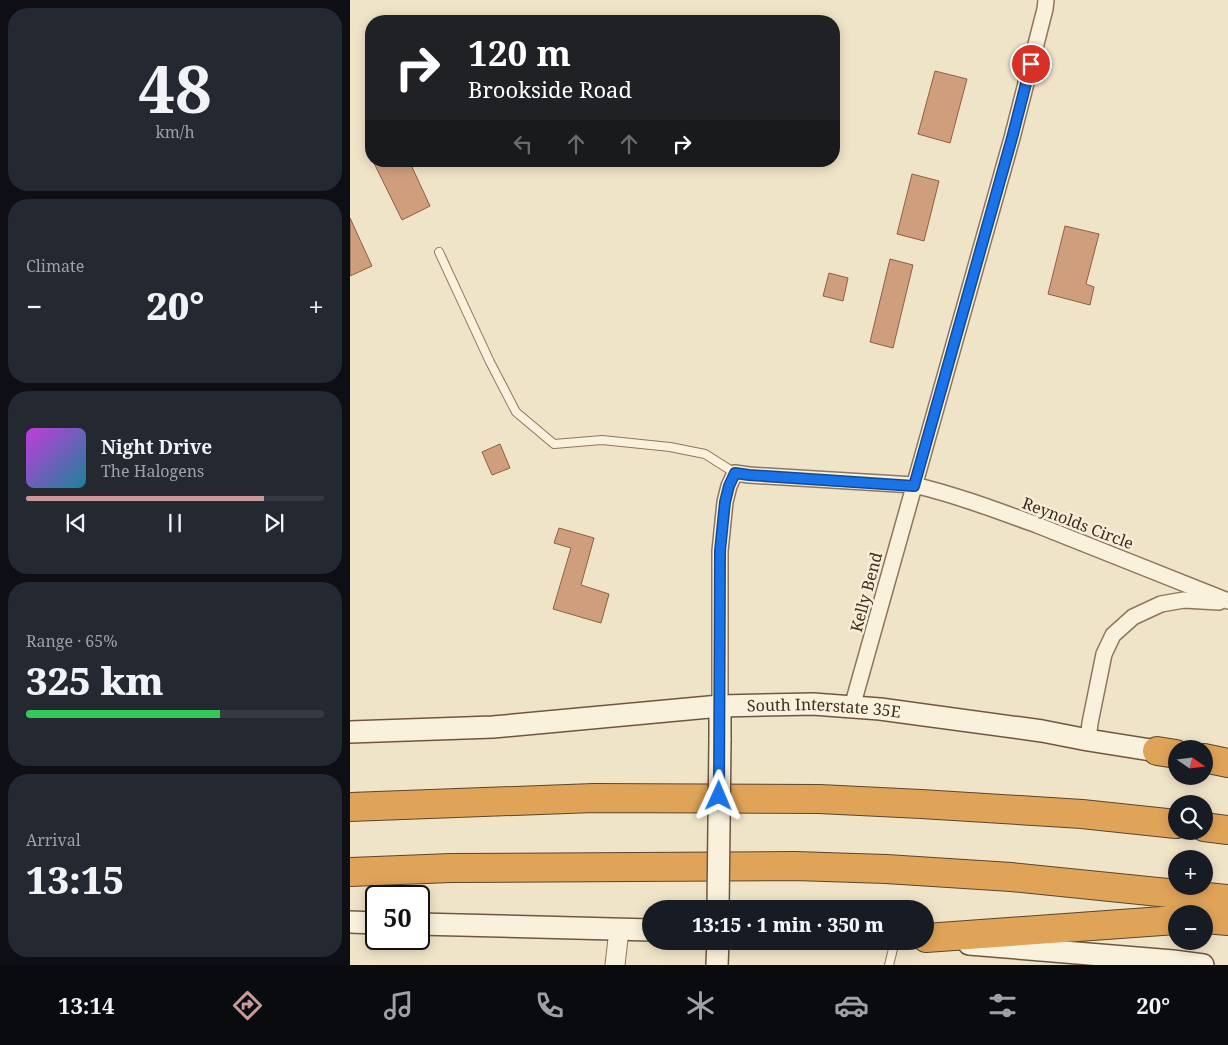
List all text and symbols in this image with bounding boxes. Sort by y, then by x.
text: 120 m [468,29,571,76]
icon: right [385,35,450,100]
pin [1010,43,1052,85]
text: 48 [138,44,212,132]
icon: arrive [1017,50,1045,78]
text: Brookside Road [468,74,632,104]
text: km/h [155,121,195,143]
icon: left [509,130,537,158]
icon: ahead [562,130,590,158]
icon: ahead [615,130,643,158]
icon: right [668,130,696,158]
text: Climate [26,255,84,277]
text: 20° [146,279,204,331]
text: − [26,287,42,325]
text: + [308,287,324,325]
text: Night Drive [101,434,212,460]
text: The Halogens [101,460,204,482]
street label: Reynolds Circle [1019,492,1137,554]
icon: previous [62,509,90,537]
icon: pause [161,509,189,537]
icon: next [260,509,288,537]
street label: Kelly Bend [845,550,887,634]
text: Range · 65% [26,630,118,652]
text: 325 km [26,654,164,706]
street label: South Interstate 35E [747,693,902,723]
north arrow [1168,740,1212,785]
map controls [1168,740,1213,950]
position arrow [692,769,744,821]
button: search [1168,795,1213,840]
text: Arrival [26,829,81,851]
button: + [1168,850,1213,895]
text: 13:15 [26,853,124,905]
speed limit sign: 50 [365,885,430,950]
button: − [1168,905,1213,950]
text: 13:15 · 1 min · 350 m [692,912,884,938]
icon: directions [230,988,265,1023]
icon: music [381,988,416,1023]
icon: phone [532,988,567,1023]
icon: climate [683,988,718,1023]
icon: car [834,988,869,1023]
icon: filters [985,988,1020,1023]
text: 13:14 [58,990,114,1020]
text: 20° [1136,990,1170,1020]

